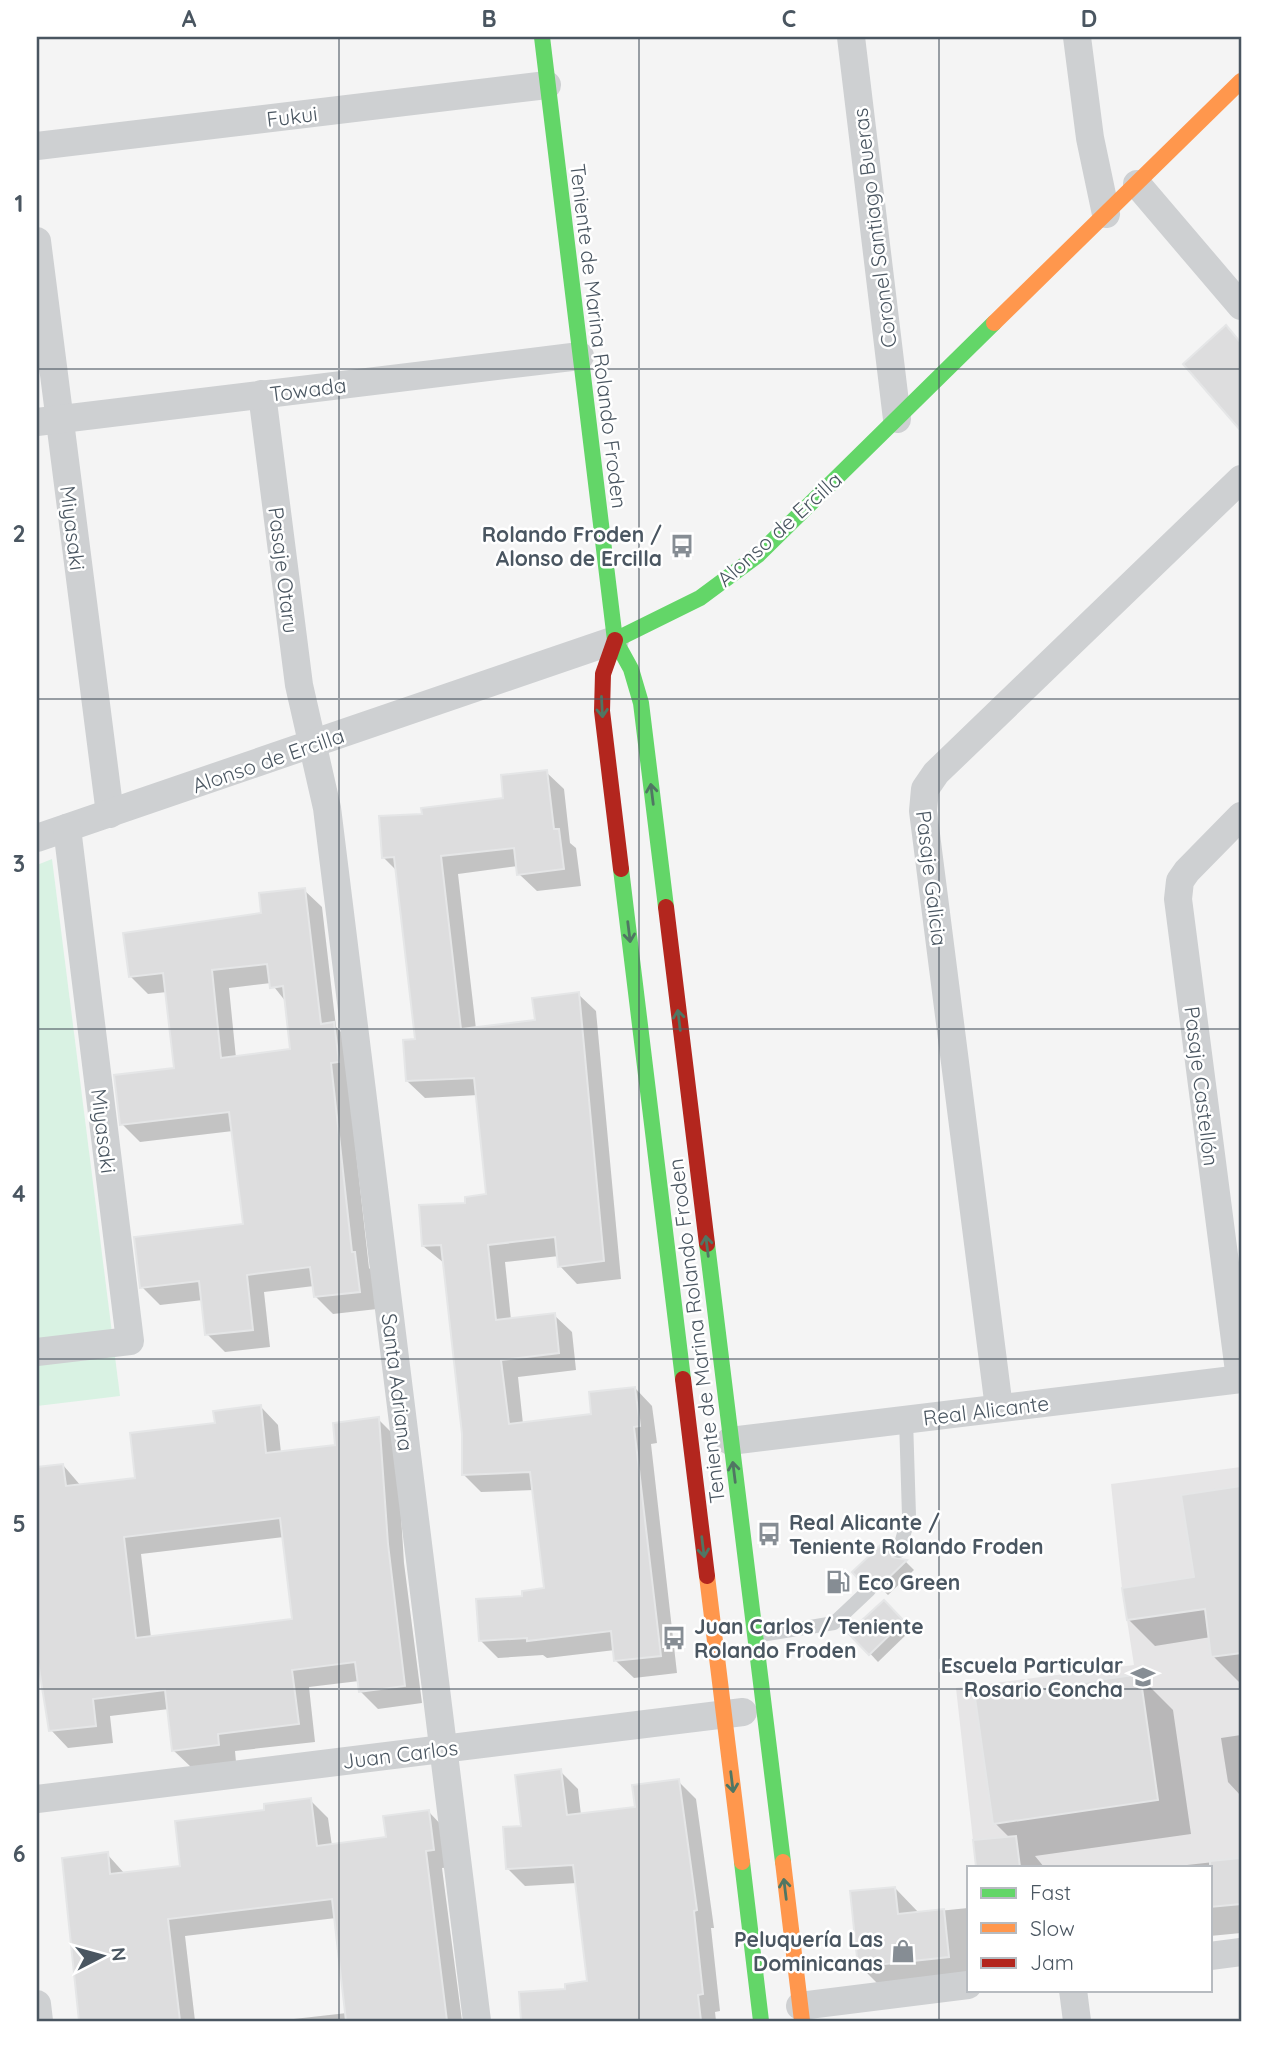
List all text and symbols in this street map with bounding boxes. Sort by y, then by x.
text: A [182,4,197,33]
text: B [481,4,497,33]
text: C [782,4,796,33]
text: D [1081,4,1097,33]
street label: Fukui [265,100,319,132]
street label: Coronel Santiago Bueras [846,107,902,349]
street label: Teniente de Marina Rolando Froden [565,162,633,510]
text: 1 [15,189,23,218]
street label: Towada [268,371,348,407]
street label: Alonso de Ercilla [711,466,847,592]
street label: Miyasaki [55,484,91,572]
street label: Pasaje Otaru [263,505,305,635]
text: 2 [12,519,26,548]
place label: Rolando Froden / Alonso de Ercilla [482,521,662,571]
bus stop icon: Rolando Froden / Alonso de Ercilla [668,532,696,560]
one-way arrow [596,695,609,717]
street label: Alonso de Ercilla [189,722,347,798]
one-way arrow [646,784,659,806]
street label: Pasaje Galicia [911,809,953,947]
text: 3 [13,849,25,878]
one-way arrow [622,921,635,943]
street label: Pasaje Castellón [1179,1005,1225,1167]
one-way arrow [673,1009,686,1032]
street label: Miyasaki [86,1087,122,1175]
street label: Teniente de Marina Rolando Froden [662,1157,730,1505]
text: 4 [12,1179,26,1208]
one-way arrow [700,1235,713,1258]
street label: Santa Adriana [377,1312,419,1452]
street label: Real Alicante [922,1389,1050,1431]
one-way arrow [728,1461,741,1484]
text: 5 [12,1509,26,1538]
place label: Real Alicante / Teniente Rolando Froden [789,1509,1044,1559]
bus stop icon: Real Alicante / Teniente Rolando Froden [755,1520,783,1548]
one-way arrow [697,1536,710,1558]
fuel station icon: Eco Green [824,1568,852,1596]
place label: Eco Green [858,1569,960,1595]
place label: Juan Carlos / Teniente Rolando Froden [694,1613,924,1663]
bus stop icon: Juan Carlos / Teniente Rolando Froden [660,1624,688,1652]
place label: Escuela Particular Rosario Concha [941,1652,1123,1702]
school or university icon: Escuela Particular Rosario Concha [1129,1663,1157,1691]
street label: Juan Carlos [341,1734,459,1774]
one-way arrow [725,1770,738,1793]
text: 6 [13,1839,25,1868]
legend [967,1866,1212,1992]
one-way arrow [779,1878,792,1901]
text: Fast [1030,1879,1071,1905]
text: Slow [1030,1915,1075,1941]
north arrow [66,1922,136,1992]
place label: Peluquería Las Dominicanas [734,1926,883,1976]
shop icon: Peluquería Las Dominicanas [889,1937,917,1965]
text: N [106,1946,132,1962]
text: Jam [1030,1949,1074,1975]

